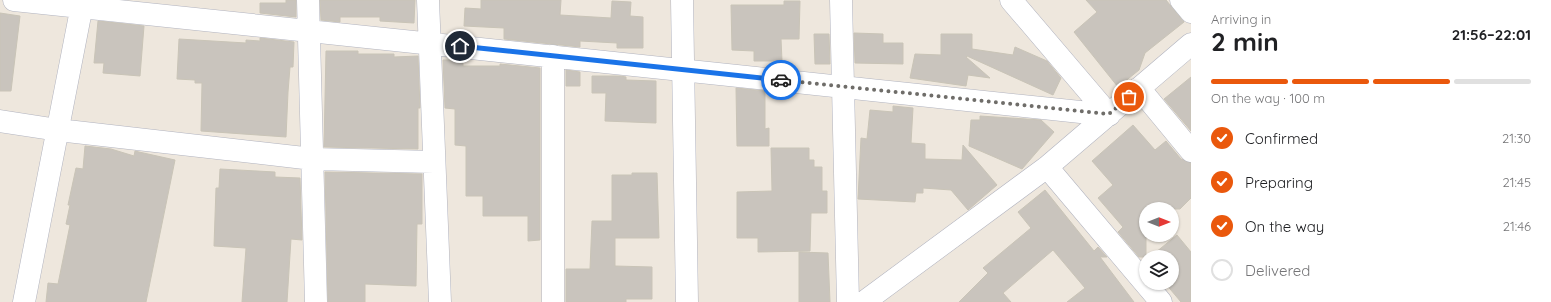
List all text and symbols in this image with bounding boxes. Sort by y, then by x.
text: Arriving in [1211,11,1271,27]
text: 2 min [1211,25,1279,58]
text: 21:56–22:01 [1452,25,1531,44]
pin [443,29,477,63]
icon: home [449,35,471,57]
courier [761,60,801,100]
icon: car [770,69,792,91]
pin [1112,80,1146,114]
icon: bag [1118,86,1140,108]
text: On the way · 100 m [1211,90,1325,106]
icon: check [1211,127,1233,149]
text: Confirmed [1245,129,1318,148]
text: 21:30 [1502,130,1531,146]
icon: check [1211,171,1233,193]
text: Preparing [1245,173,1313,192]
text: 21:45 [1503,174,1531,190]
north arrow [1139,202,1179,242]
map controls [1139,202,1179,290]
icon: check [1211,215,1233,237]
text: On the way [1245,217,1324,236]
text: 21:46 [1503,218,1531,234]
button: layers [1139,250,1179,290]
text: Delivered [1245,261,1310,280]

